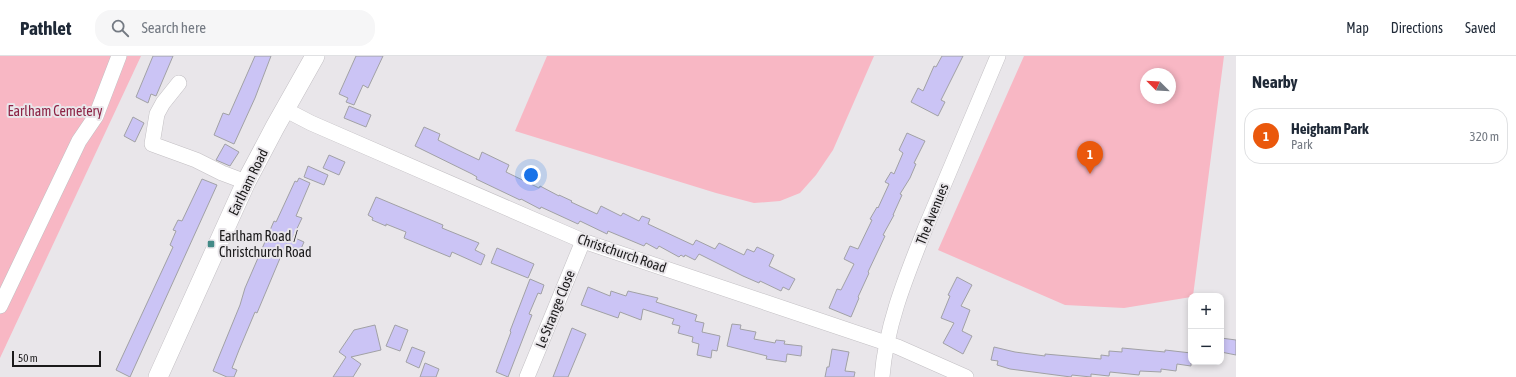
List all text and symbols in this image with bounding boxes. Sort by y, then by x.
search box [95,10,375,46]
text: Pathlet [20,17,71,39]
icon: search [109,17,131,39]
text: Search here [141,19,206,36]
text: Map [1346,20,1369,36]
text: Directions [1391,20,1443,36]
text: Saved [1465,20,1496,36]
north arrow [1140,68,1176,104]
text: Nearby [1252,72,1298,92]
park label: Earlham Cemetery [8,103,103,119]
text: Heigham Park [1291,120,1369,137]
text: 1 [1263,129,1269,144]
text: 320 m [1470,129,1499,144]
text: Park [1291,137,1313,152]
pin: 1 [1077,141,1103,174]
street label: Earlham Road [225,146,271,218]
your location [521,165,541,185]
street label: The Avenues [912,181,952,247]
place label: Earlham Road / Christchurch Road [219,228,312,260]
street label: Christchurch Road [576,230,668,276]
marker: Earlham Road / Christchurch Road [206,239,216,249]
street label: Le Strange Close [532,268,578,350]
map controls [1188,293,1224,365]
button: + [1188,293,1224,329]
button: − [1188,329,1224,365]
scale bar [12,349,101,368]
text: 50 m [18,352,38,364]

